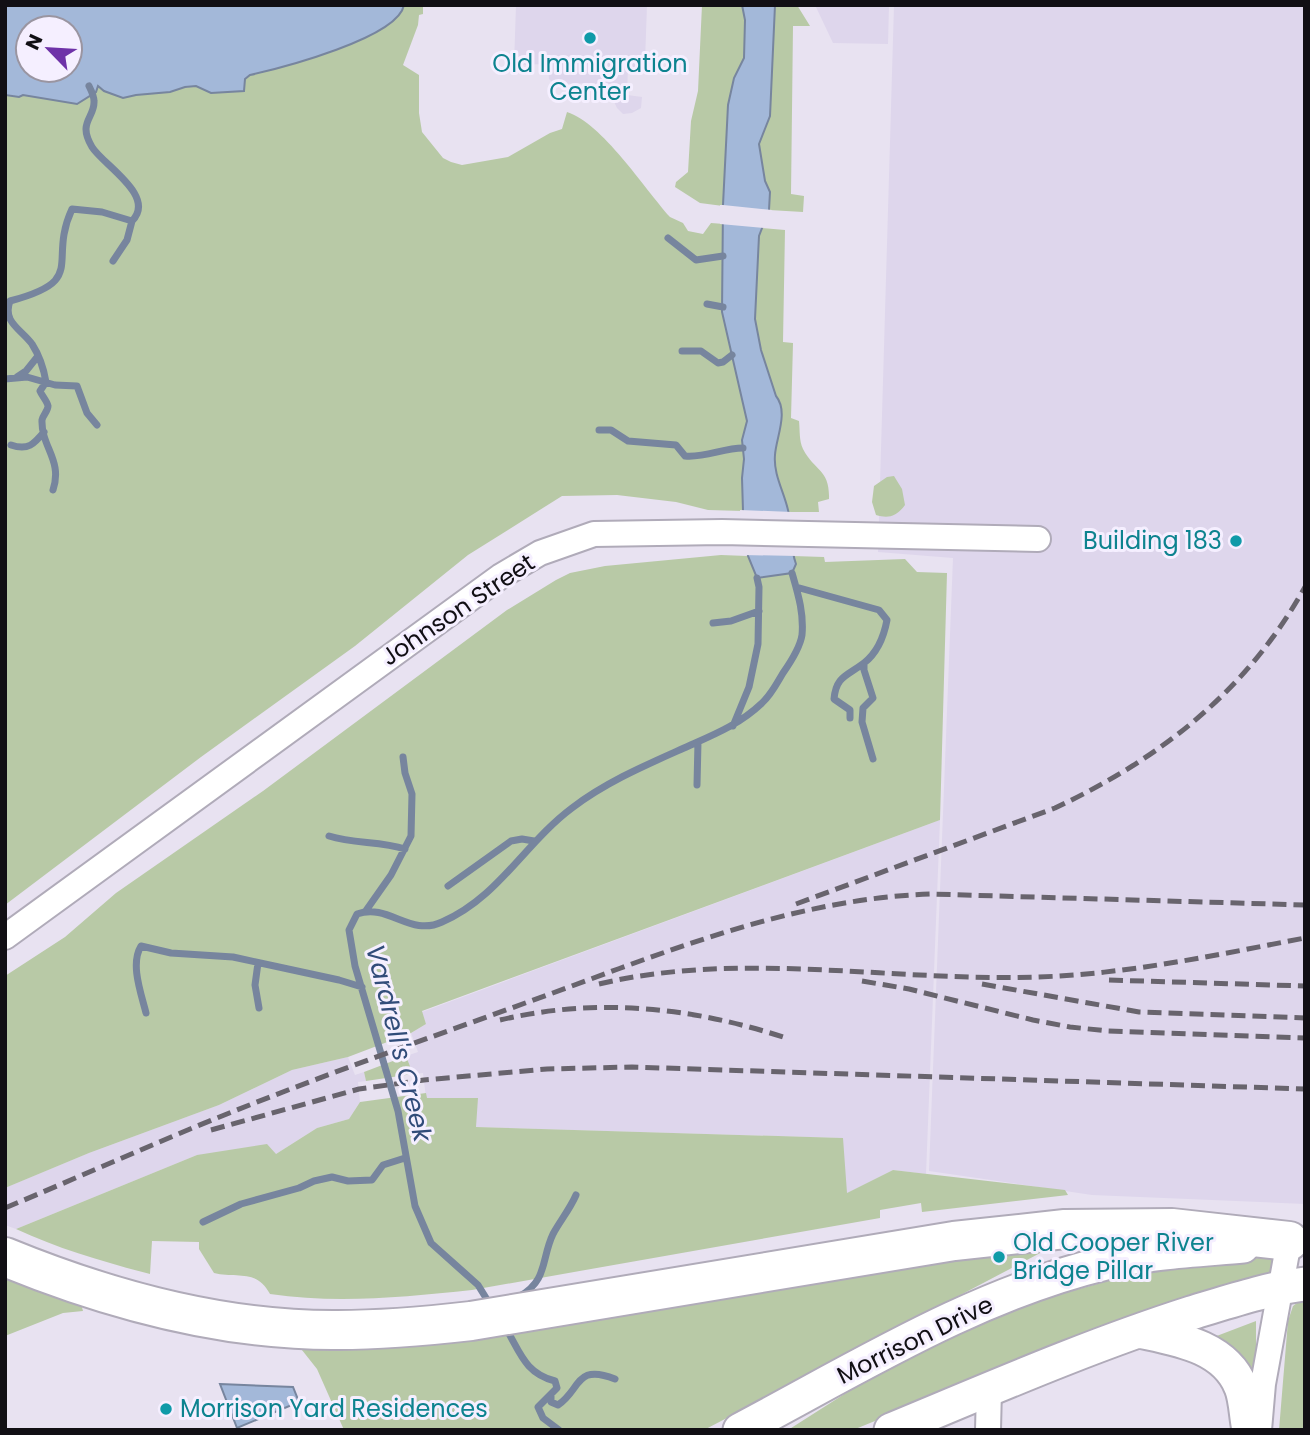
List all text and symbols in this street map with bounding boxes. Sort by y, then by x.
north arrow [14,14,84,84]
text: N [19,30,49,54]
marker: Old Immigration Center [582,30,598,46]
place label: Old Immigration Center [492,47,688,108]
place label: Building 183 [1083,524,1222,557]
marker: Building 183 [1228,533,1244,549]
street label: Johnson Street [374,546,541,673]
water label: Vardrell's Creek [357,941,441,1147]
place label: Old Cooper River Bridge Pillar [1013,1226,1214,1287]
marker: Old Cooper River Bridge Pillar [991,1249,1007,1265]
street label: Morrison Drive [831,1288,998,1392]
place label: Morrison Yard Residences [180,1392,488,1425]
marker: Morrison Yard Residences [158,1401,174,1417]

